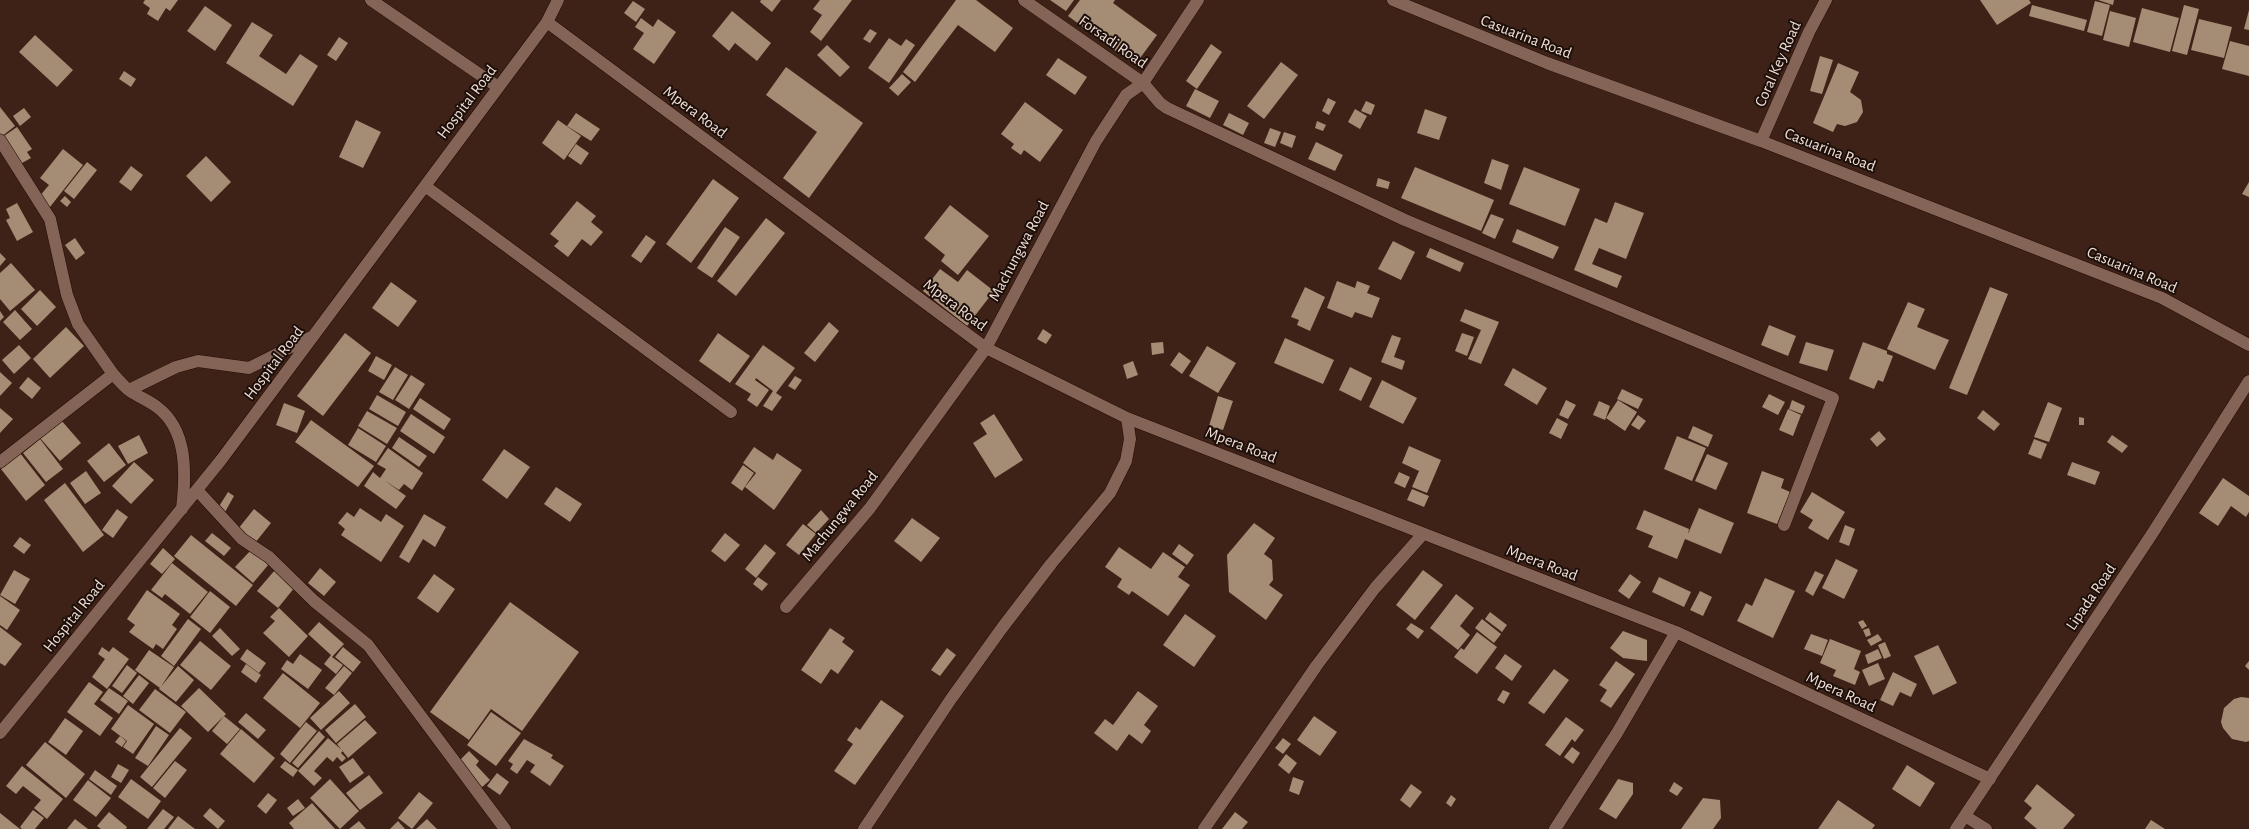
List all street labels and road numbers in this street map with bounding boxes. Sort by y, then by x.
street label: Forsadi Road [1075,11,1151,73]
street label: Casuarina Road [1478,11,1574,63]
street label: Coral Key Road [1751,18,1805,110]
street label: Hospital Road [433,61,501,143]
street label: Mpera Road [659,82,731,142]
street label: Casuarina Road [1782,124,1878,176]
street label: Machungwa Road [985,198,1053,304]
street label: Casuarina Road [2084,242,2180,298]
street label: Mpera Road [919,275,991,335]
street label: Hospital Road [240,322,308,404]
street label: Mpera Road [1203,423,1279,467]
street label: Machungwa Road [798,467,882,565]
street label: Mpera Road [1504,541,1580,585]
street label: Lipada Road [2062,560,2120,634]
street label: Hospital Road [39,576,109,656]
street label: Mpera Road [1803,667,1879,717]

